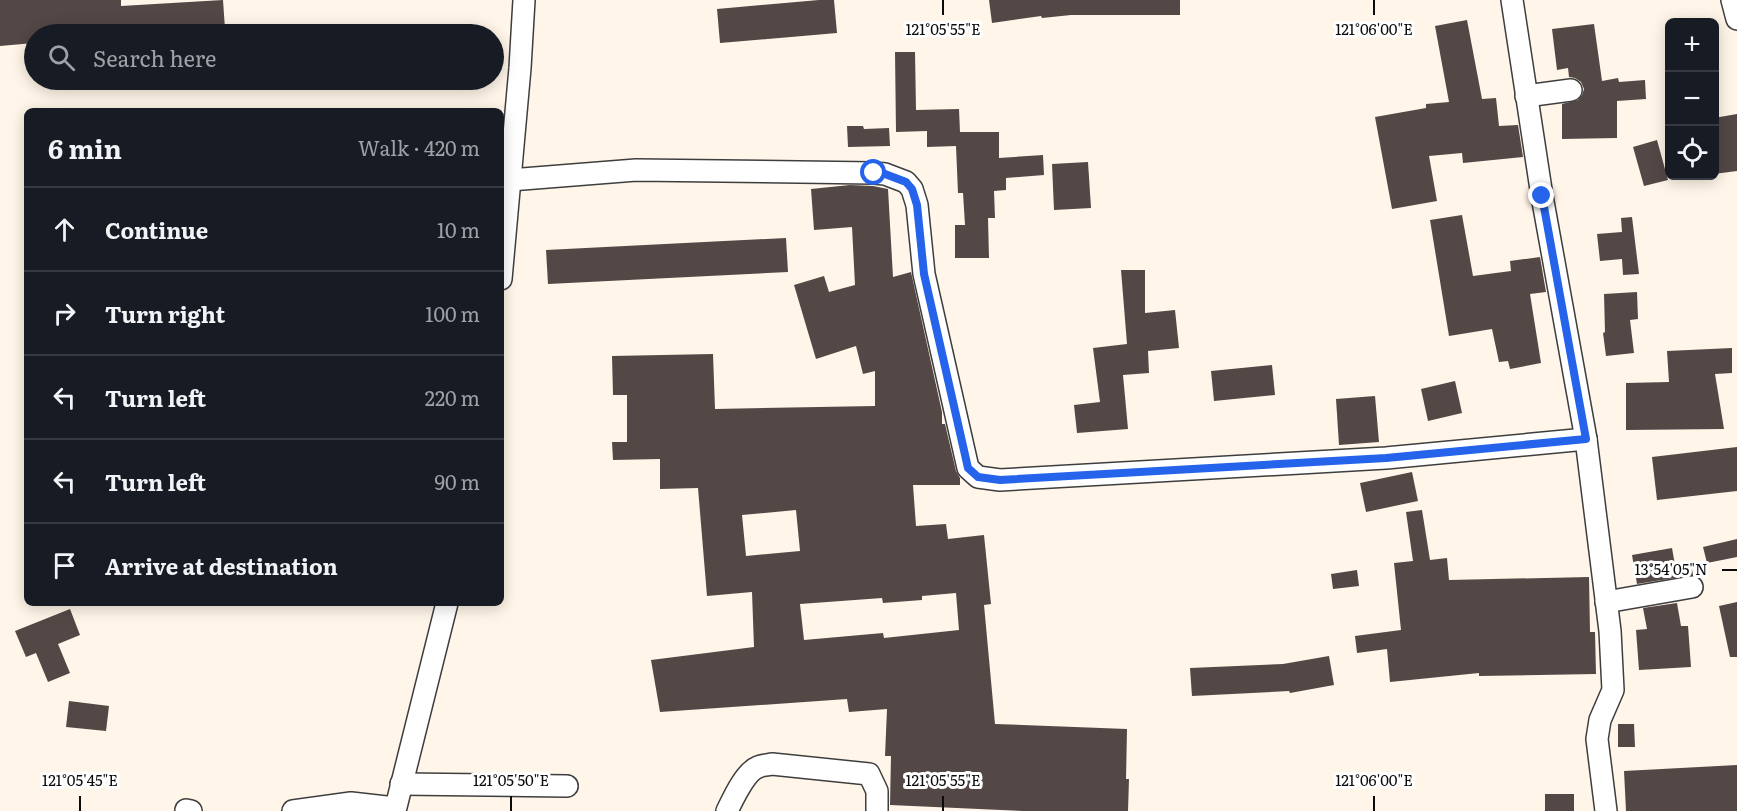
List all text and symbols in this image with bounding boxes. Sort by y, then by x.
text: 121°05'55"E [905,17,981,40]
text: 121°06'00"E [1335,17,1413,40]
map controls [1665,18,1719,180]
button: + [1665,18,1719,72]
search box [24,24,504,90]
icon: search [45,41,78,74]
text: Search here [93,41,216,74]
button: − [1665,72,1719,126]
button: locate [1665,126,1719,180]
text: 6 min [48,128,122,167]
text: Walk · 420 m [358,132,480,162]
route start [860,159,886,185]
route end [1528,182,1554,208]
icon: ahead [48,213,81,246]
text: Continue [105,213,208,246]
text: 10 m [437,214,480,244]
icon: right [48,297,81,330]
text: Turn right [105,297,225,330]
text: 100 m [425,298,480,328]
icon: left [48,381,81,414]
text: Turn left [105,381,206,414]
text: 220 m [425,382,480,412]
icon: left [48,465,81,498]
text: Turn left [105,465,206,498]
text: 90 m [435,466,480,496]
icon: arrive [48,549,81,582]
text: Arrive at destination [105,549,338,582]
text: 13°54'05"N [1634,557,1708,580]
text: 121°05'45"E [42,768,118,791]
text: 121°05'50"E [473,768,549,791]
text: 121°05'55"E [905,768,981,791]
text: 121°06'00"E [1335,768,1413,791]

